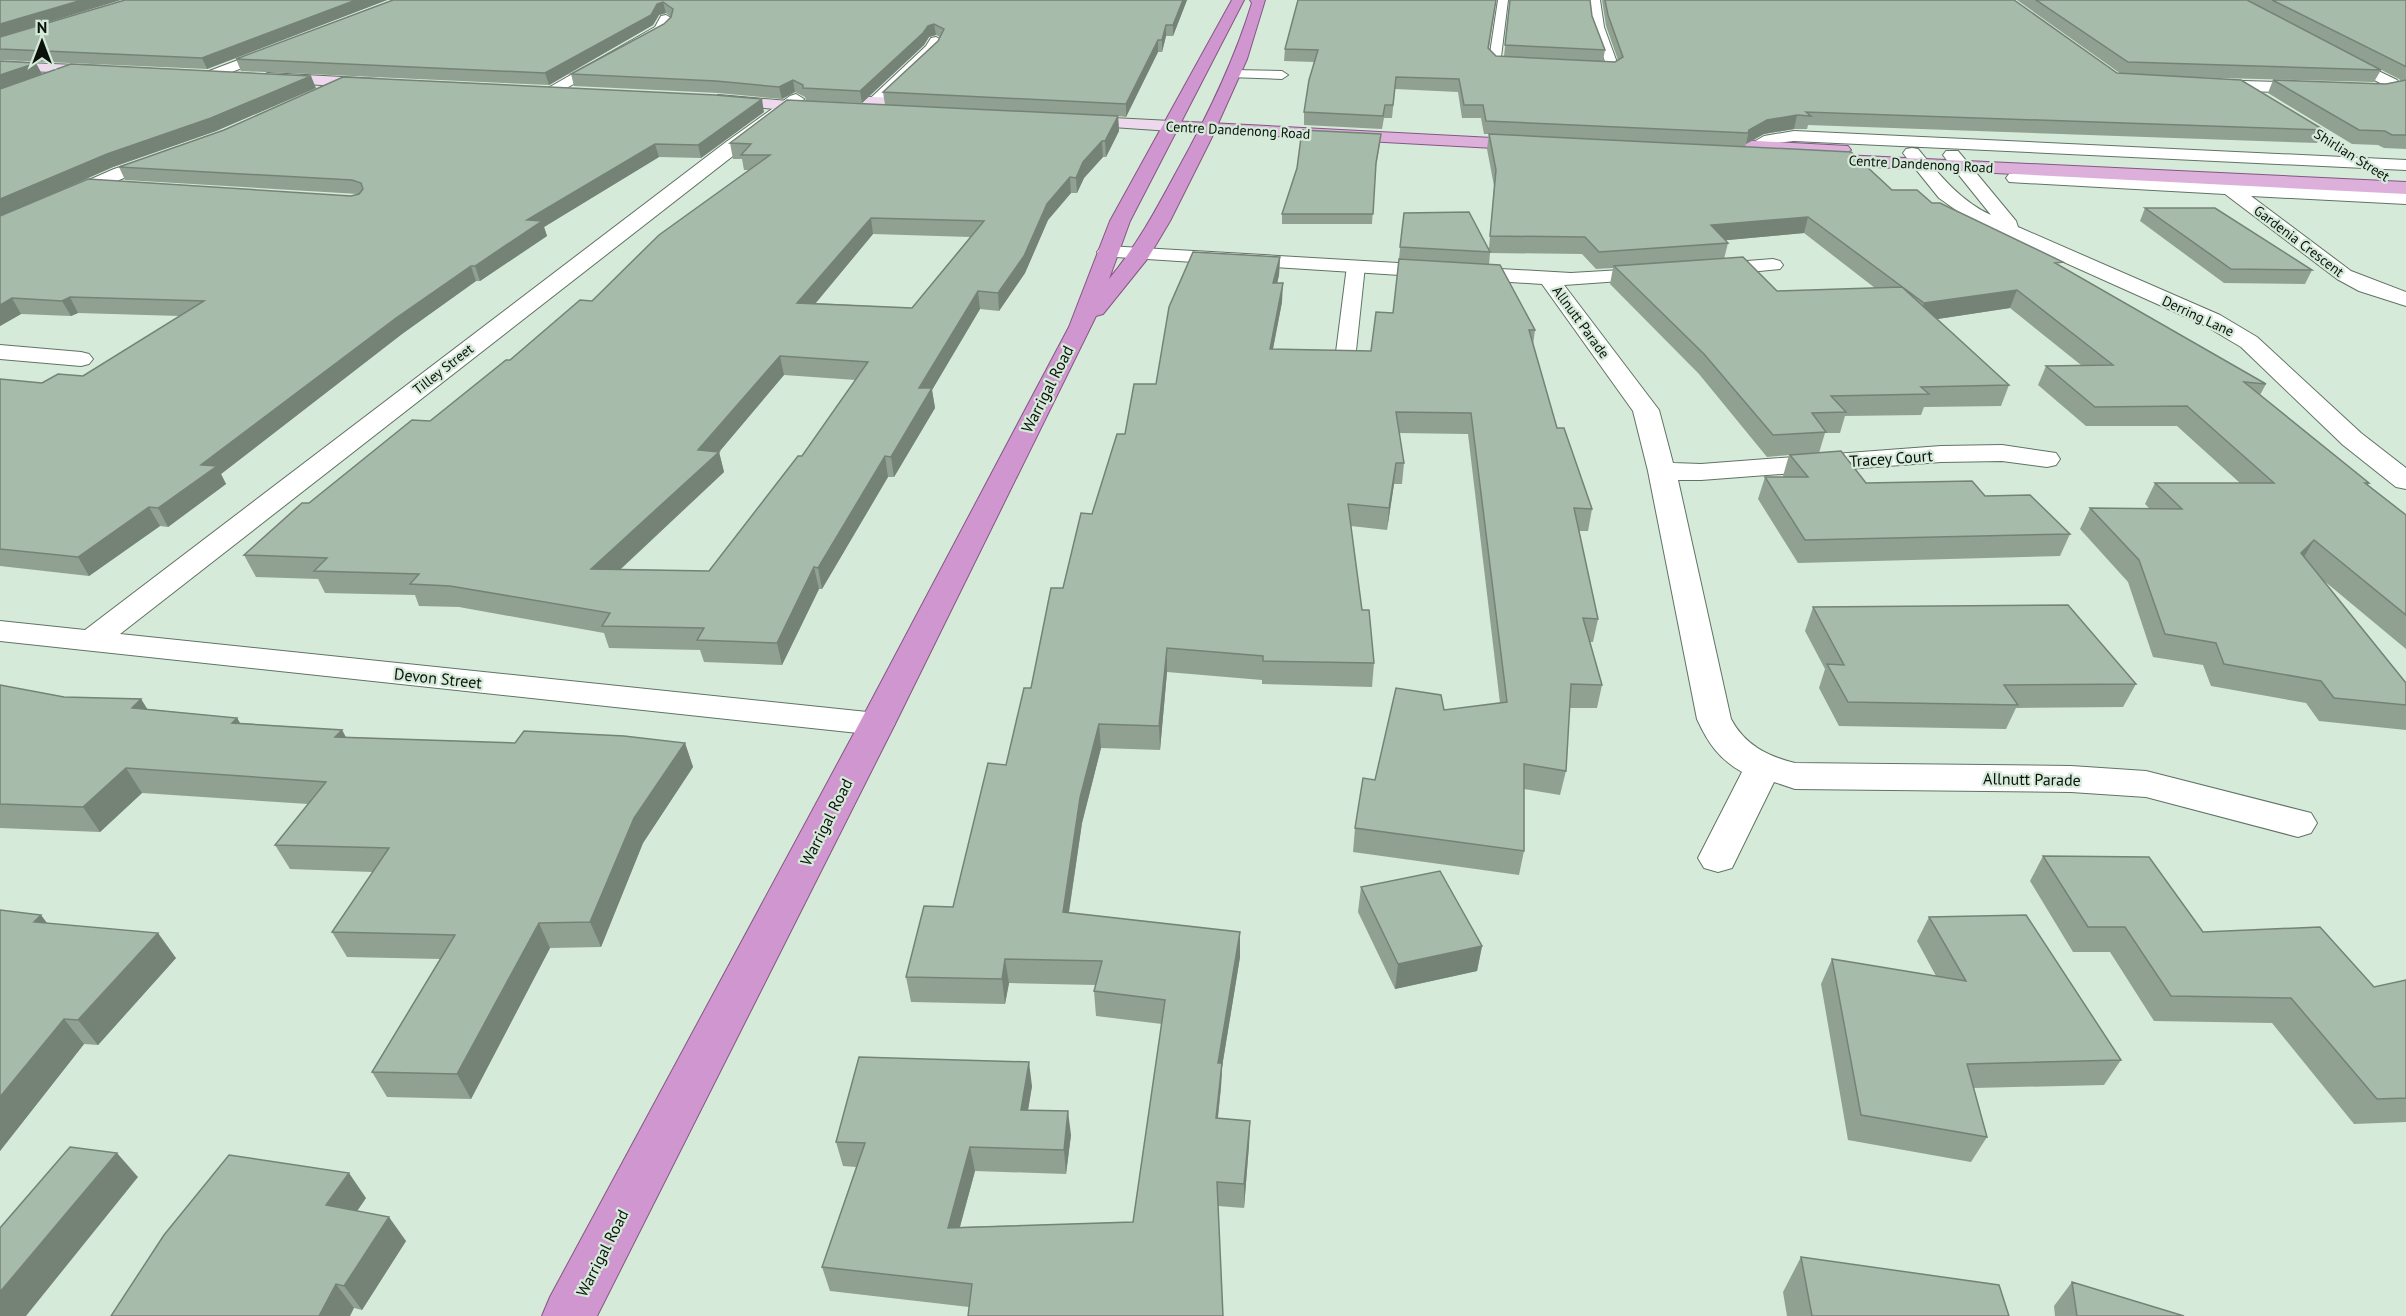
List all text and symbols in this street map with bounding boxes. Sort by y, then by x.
north arrow [12,12,72,72]
text: N [37,17,47,37]
street label: Centre Dandenong Road [1165,117,1311,143]
street label: Shirlian Street [2311,125,2393,185]
street label: Centre Dandenong Road [1848,151,1994,177]
street label: Gardenia Crescent [2250,201,2348,281]
street label: Allnutt Parade [1549,282,1613,362]
street label: Derring Lane [2159,292,2237,340]
street label: Tilley Street [409,340,477,398]
street label: Warrigal Road [1017,342,1077,436]
street label: Tracey Court [1849,445,1934,471]
street label: Devon Street [393,663,483,693]
street label: Allnutt Parade [1983,768,2081,790]
street label: Warrigal Road [796,775,856,869]
street label: Warrigal Road [572,1206,632,1300]

